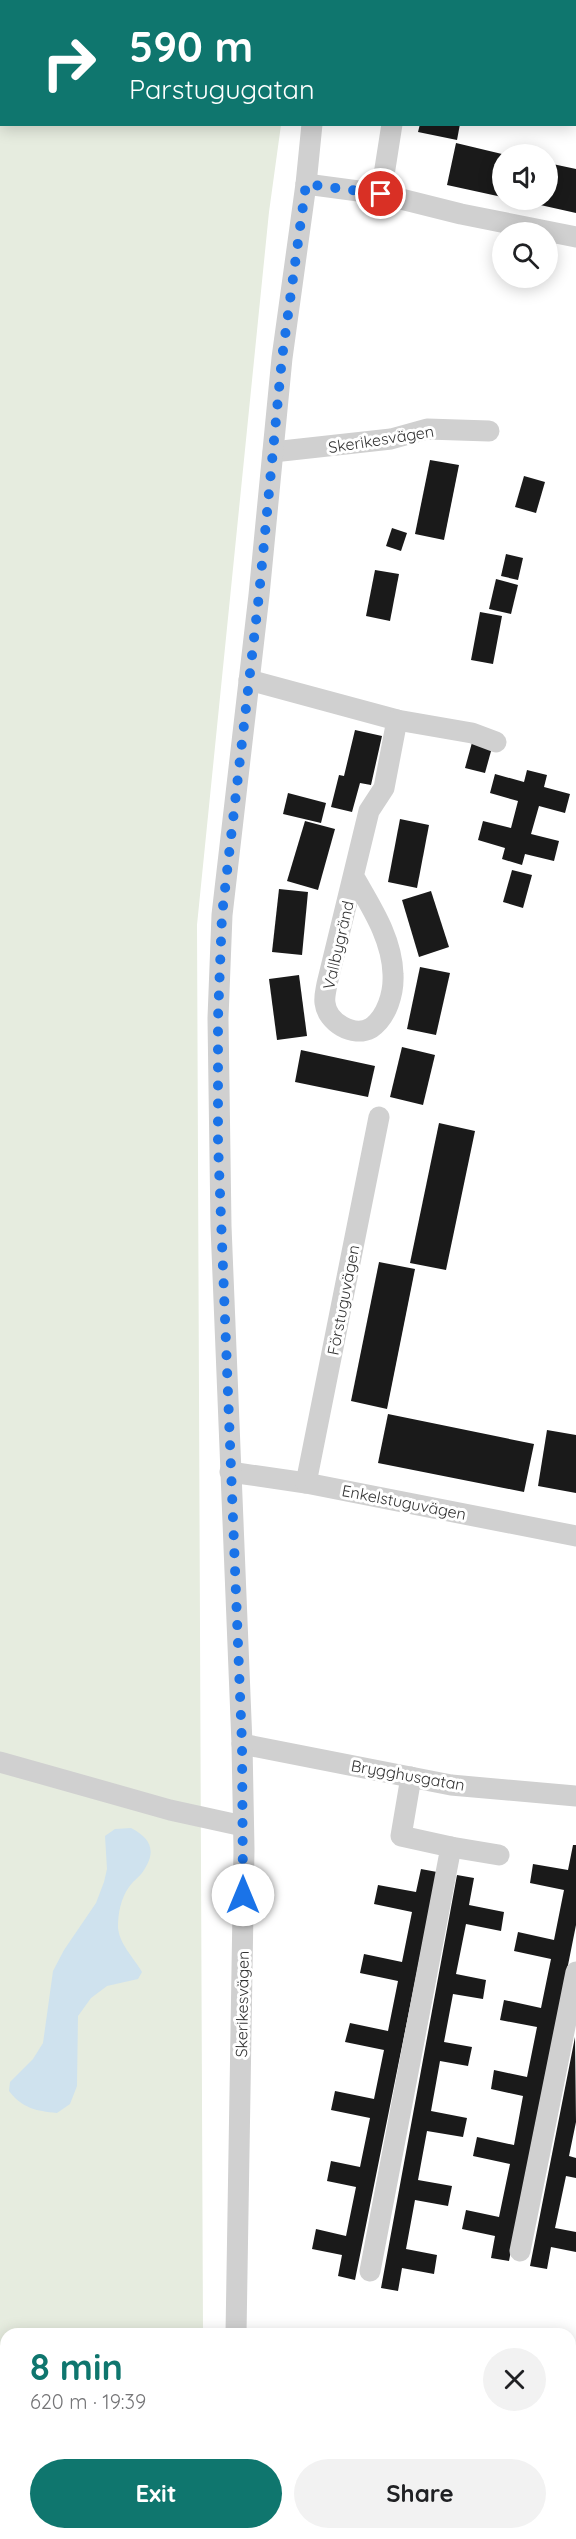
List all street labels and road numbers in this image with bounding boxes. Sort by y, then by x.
street label: Skerikesvägen [327,421,435,457]
street label: Vallbygränd [318,899,358,991]
street label: Förstuguvägen [323,1243,363,1357]
street label: Enkelstuguvägen [340,1480,468,1524]
street label: Brygghusgatan [350,1755,466,1795]
street label: Skerikesvägen [231,1951,253,2057]

